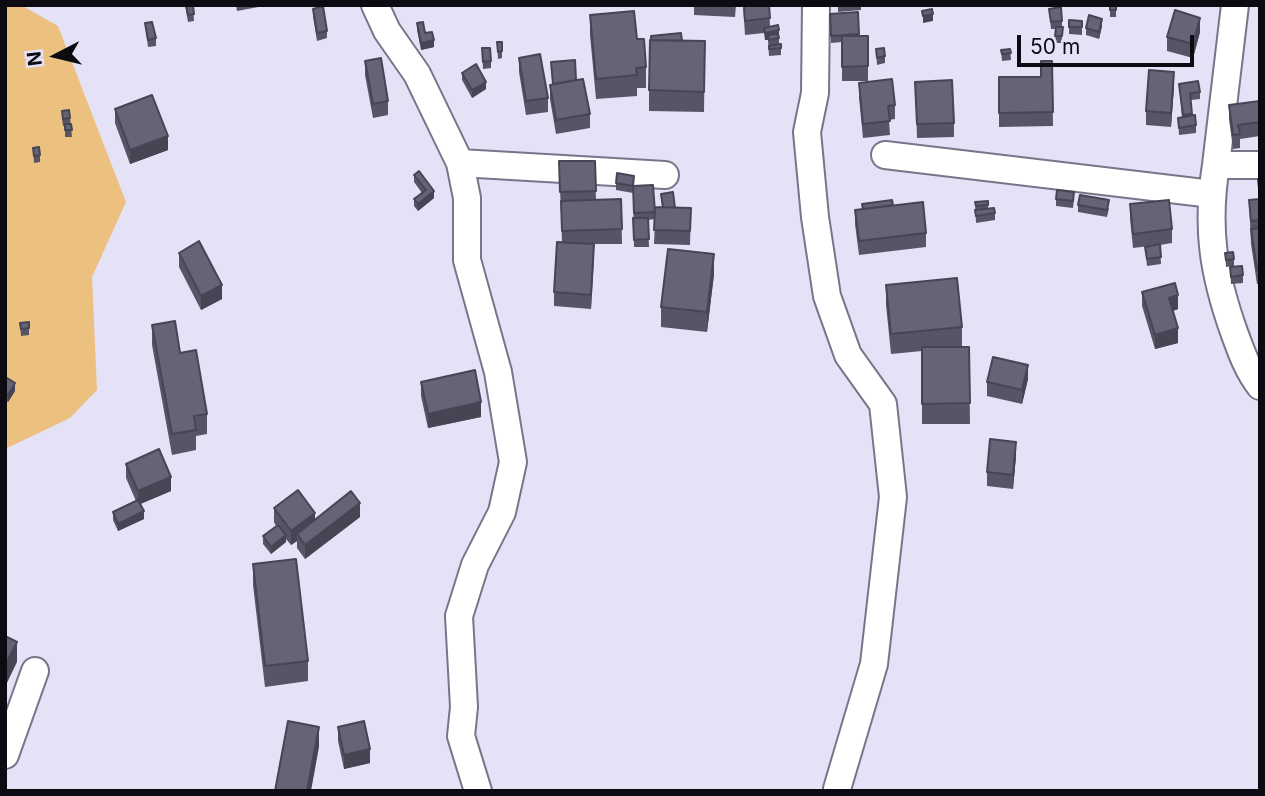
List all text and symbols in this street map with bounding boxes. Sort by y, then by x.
north arrow [21,21,91,91]
scale bar [1020,21,1197,65]
text: 50 m [1030,34,1080,59]
text: N [22,50,47,67]

